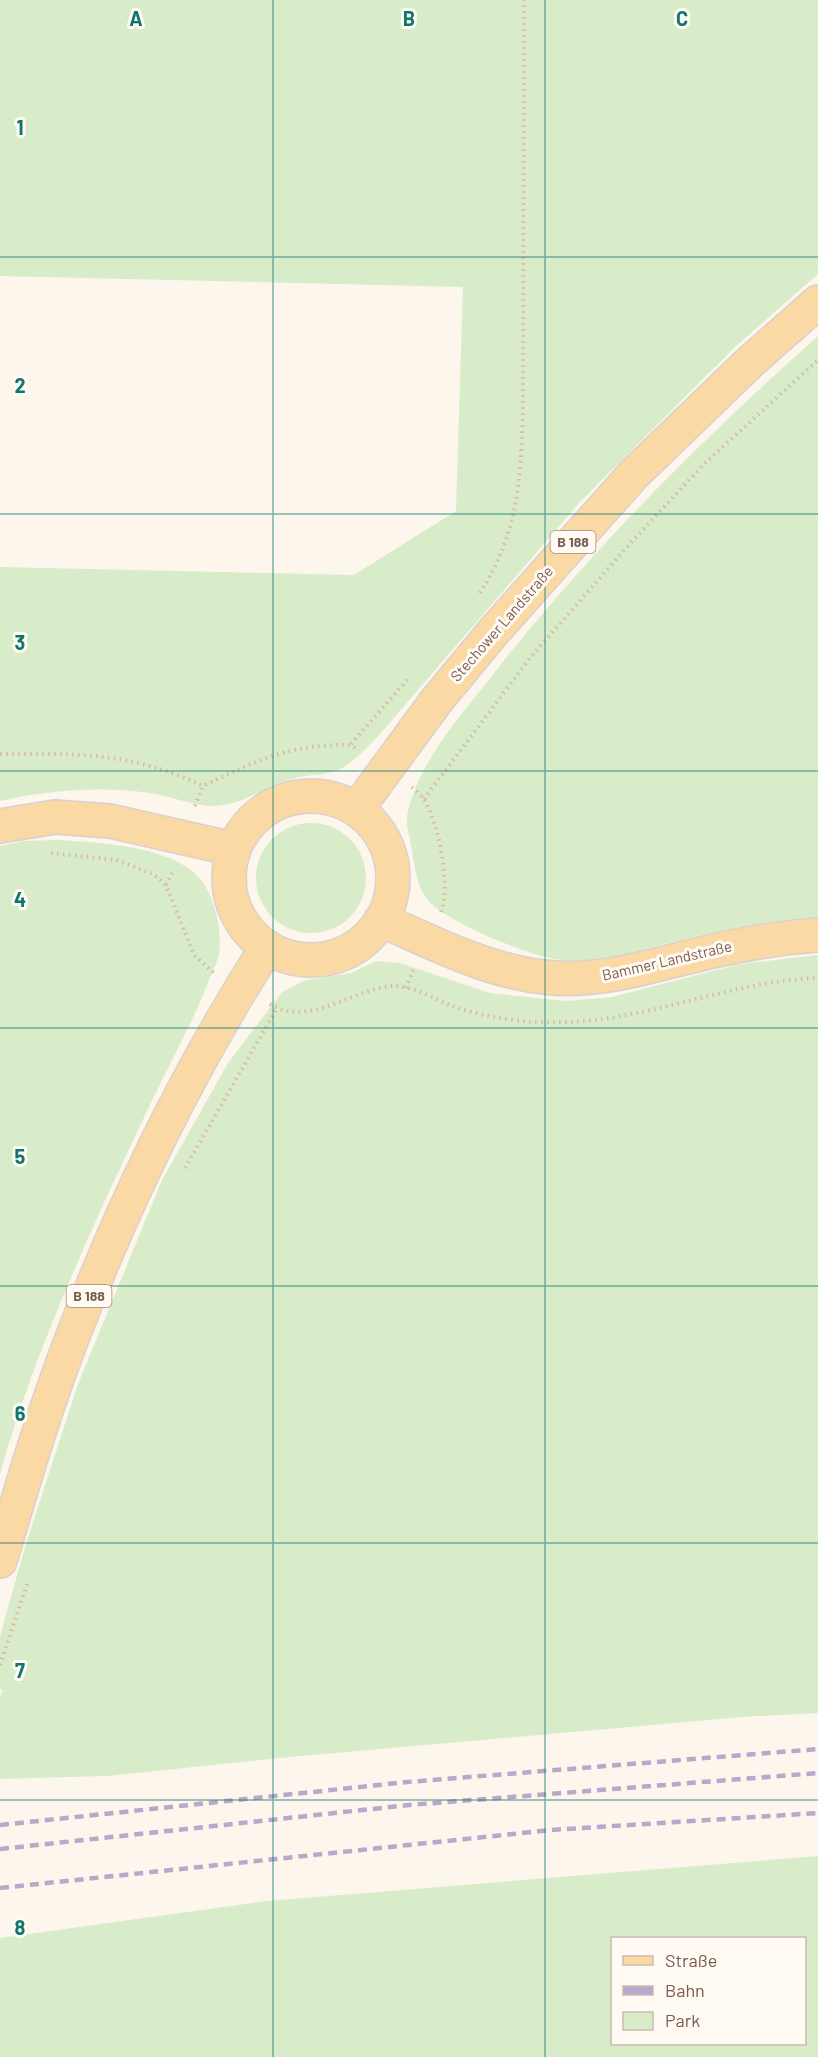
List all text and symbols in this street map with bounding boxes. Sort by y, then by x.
text: A [129,6,143,30]
text: B [403,6,415,30]
text: C [676,6,688,30]
text: 1 [16,115,24,139]
text: 2 [14,373,26,397]
road number: B 188 [550,531,596,553]
street label: Stechower Landstraße [446,562,556,685]
text: 3 [15,630,25,654]
text: 4 [14,887,26,911]
street label: Bammer Landstraße [600,936,733,984]
text: 5 [15,1144,26,1168]
road number: B 188 [66,1285,112,1307]
text: 6 [15,1401,26,1425]
text: 7 [15,1658,25,1682]
text: 8 [15,1915,26,1939]
legend [611,1937,806,2045]
text: Straße [665,1949,717,1971]
text: Bahn [665,1979,705,2001]
text: Park [665,2009,700,2031]

